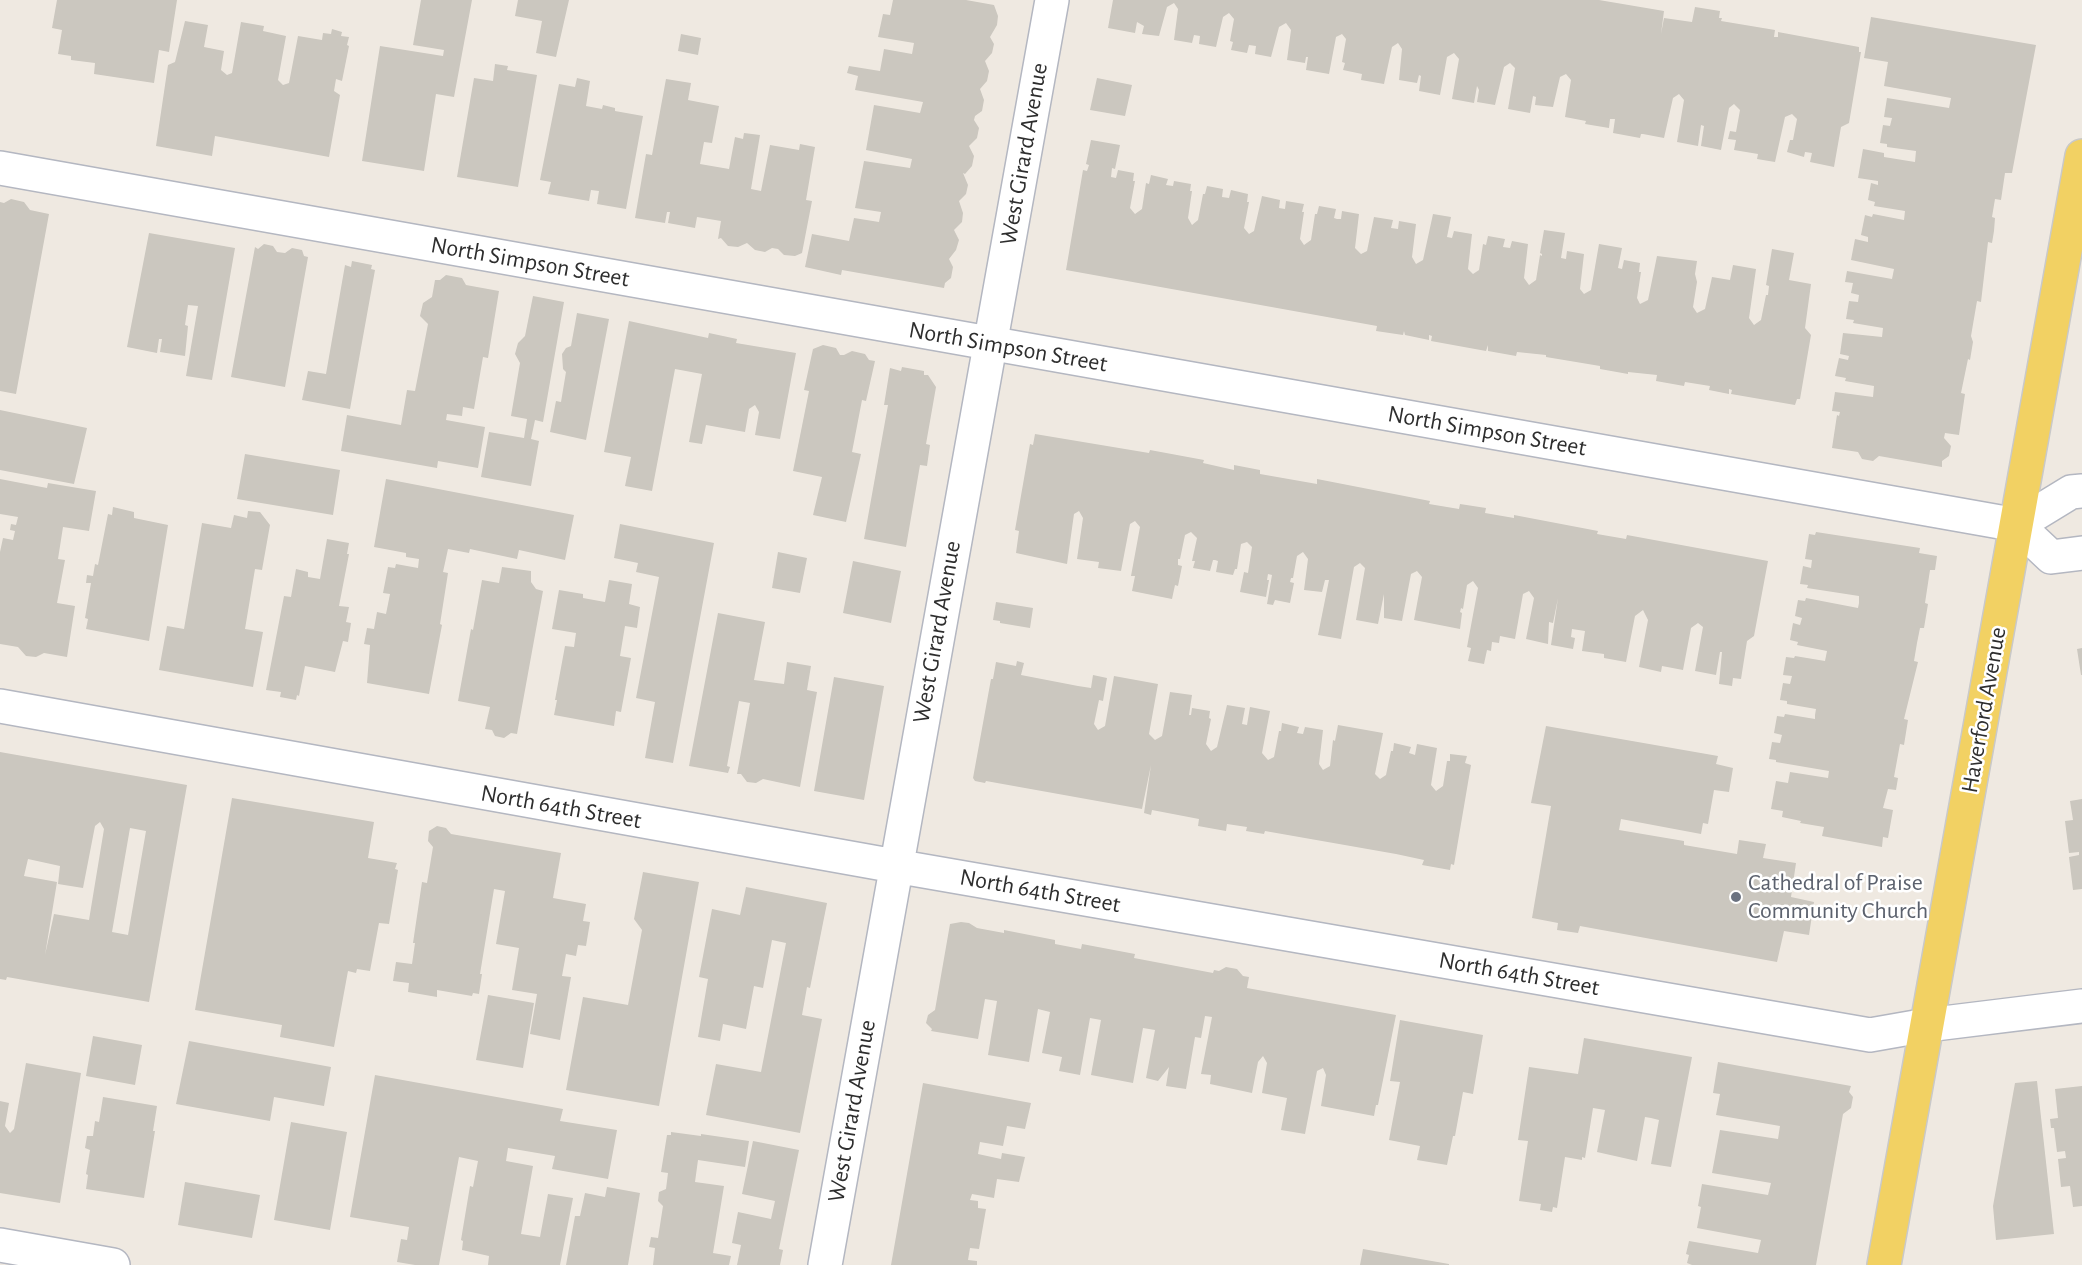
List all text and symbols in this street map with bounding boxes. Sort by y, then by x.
street label: West Girard Avenue [994,61,1054,247]
street label: North Simpson Street [428,230,632,294]
street label: North Simpson Street [906,315,1110,379]
street label: North Simpson Street [1385,399,1589,463]
street label: West Girard Avenue [907,539,967,725]
street label: Haverford Avenue [1955,625,2013,795]
street label: North 64th Street [478,779,644,835]
street label: North 64th Street [957,863,1123,919]
place label: Cathedral of Praise Community Church [1748,869,1928,925]
marker: Cathedral of Praise Community Church [1729,890,1743,904]
street label: North 64th Street [1436,946,1602,1002]
street label: West Girard Avenue [822,1018,882,1204]

